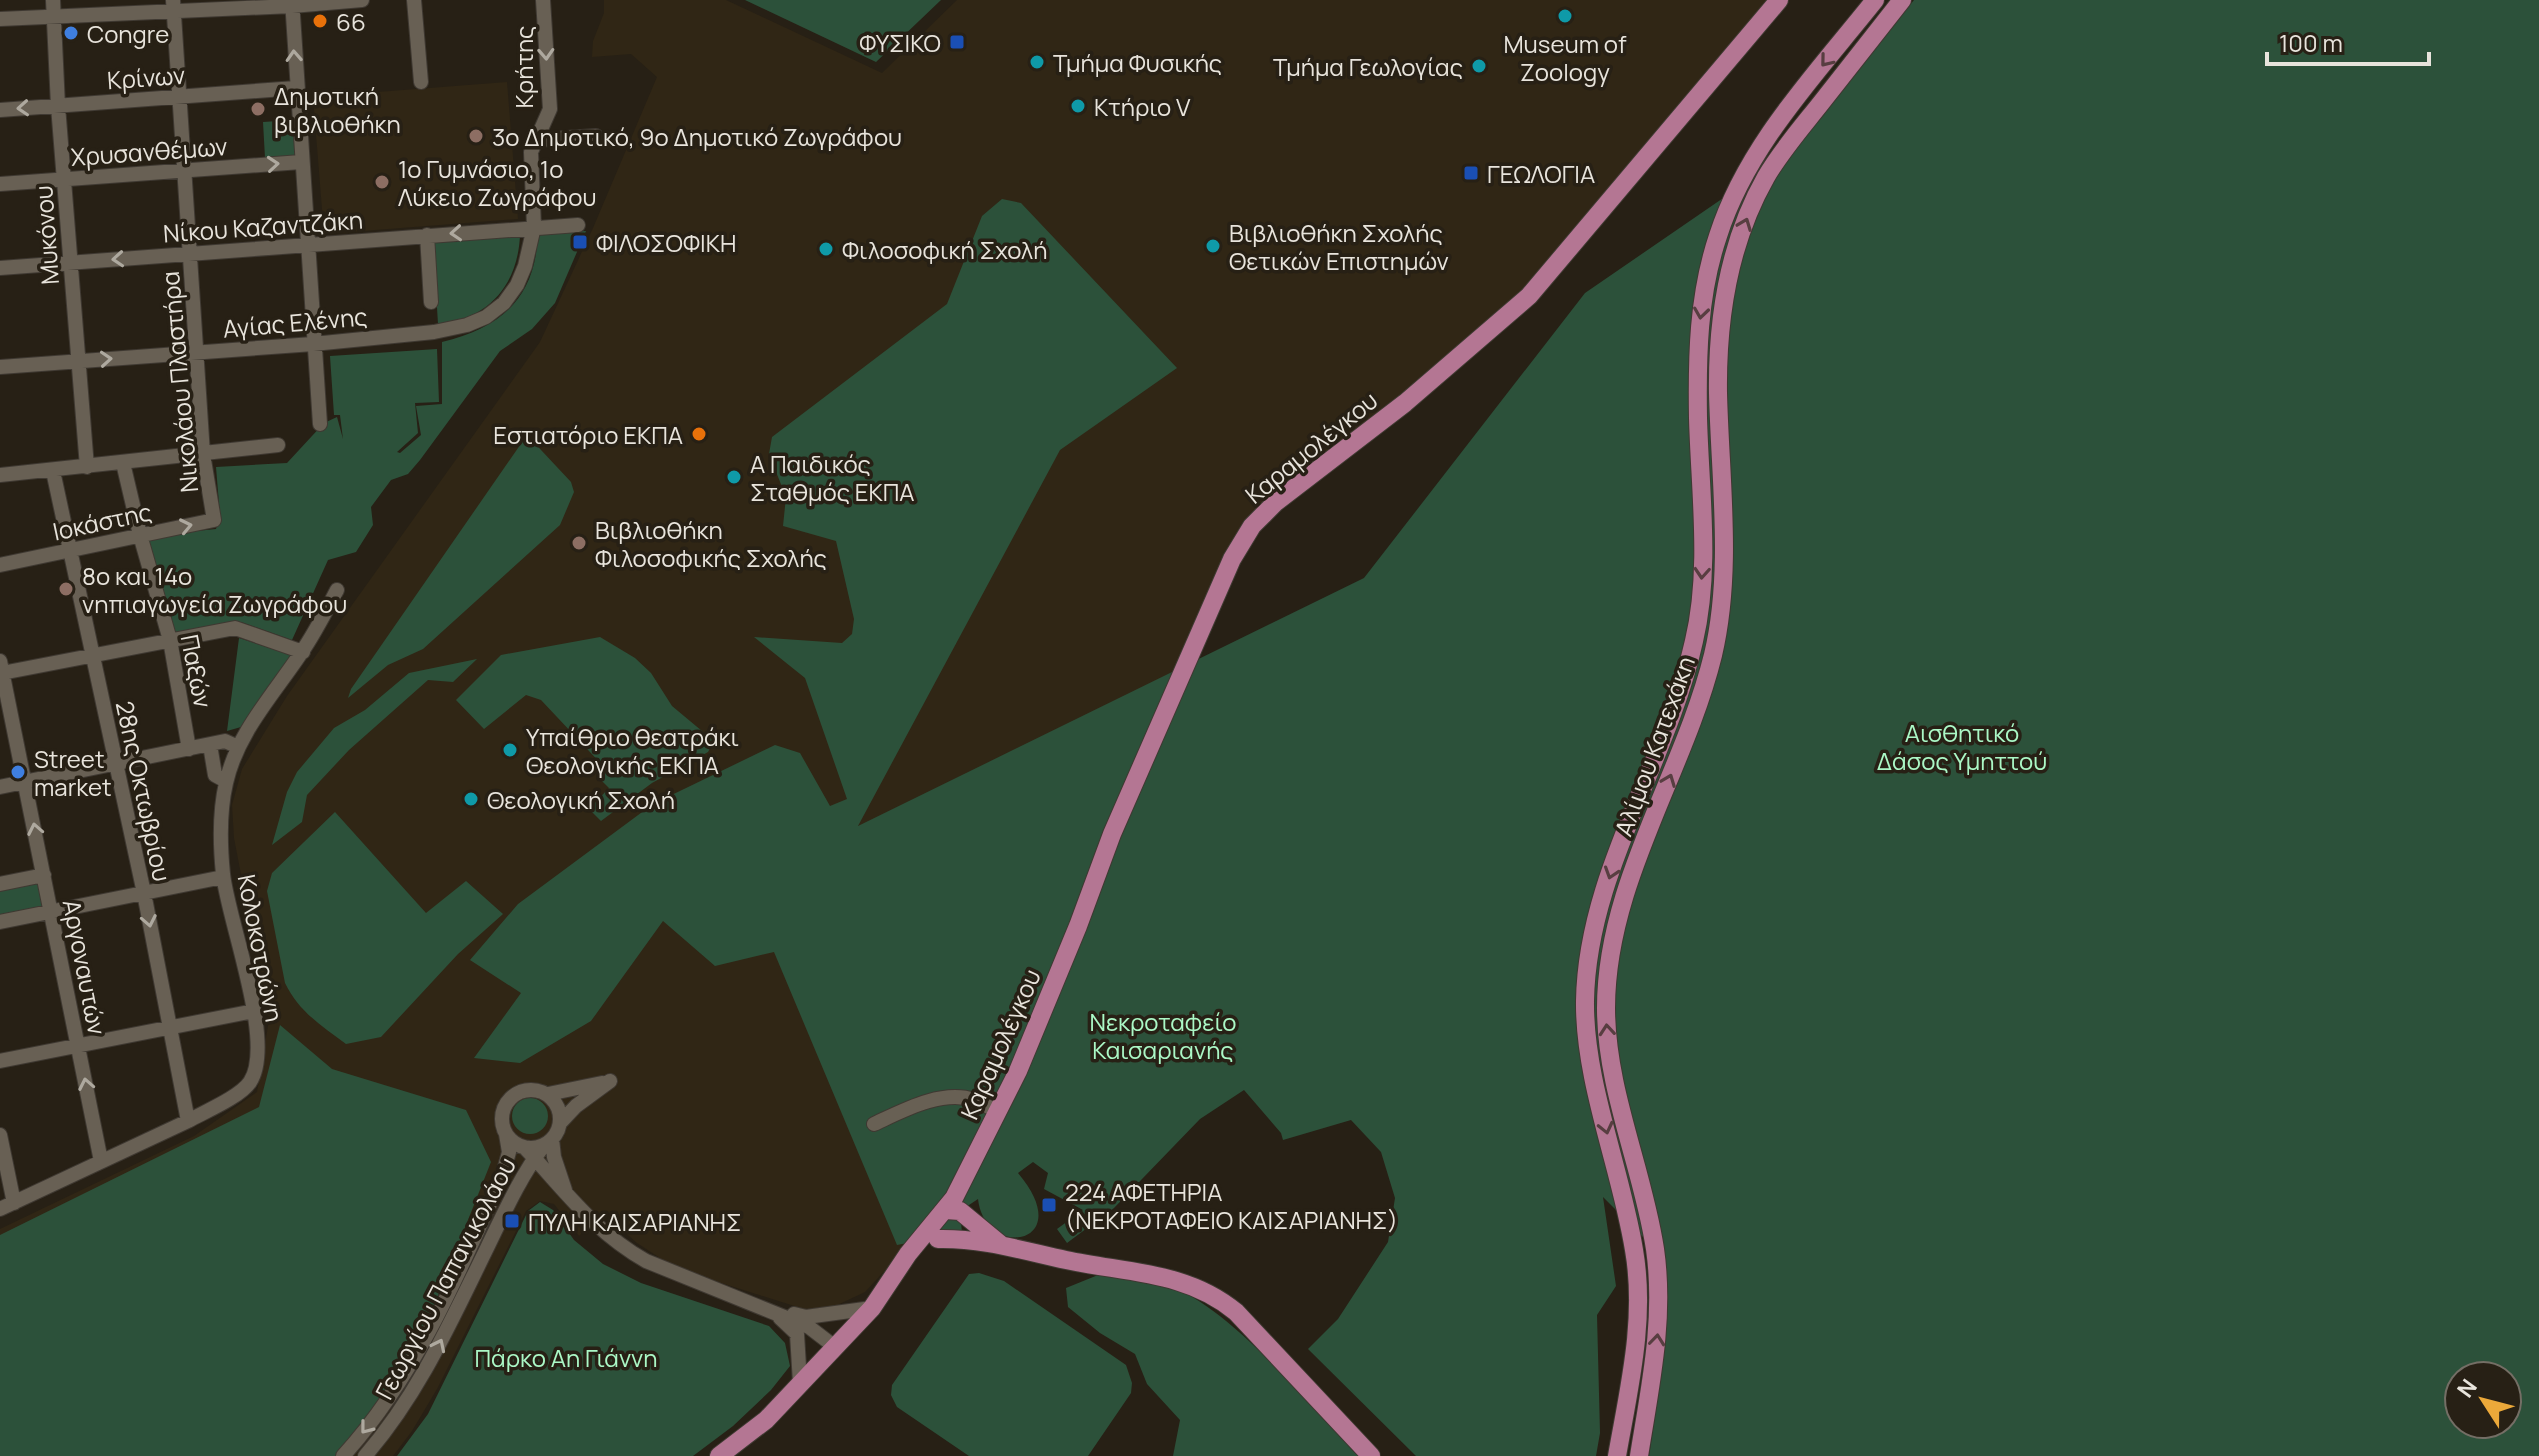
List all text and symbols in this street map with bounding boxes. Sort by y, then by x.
place label: 66 [336,5,366,38]
marker: Museum of Zoology [1556,7,1574,25]
marker: 66 [311,12,329,30]
scale bar [2267,16,2429,66]
place label: Congre [87,17,169,50]
marker: Congre [62,24,80,42]
street label: Κρήτης [507,26,540,108]
place label: ΦΥΣΙΚΟ [859,26,941,59]
text: 100 m [2279,26,2343,59]
place label: Museum of Zoology [1503,27,1627,88]
marker: ΦΥΣΙΚΟ [948,33,966,51]
place label: Τμήμα Φυσικής [1053,46,1222,79]
one-way arrow [538,48,555,61]
one-way arrow [286,49,303,62]
place label: Τμήμα Γεωλογίας [1273,50,1463,83]
one-way arrow [1822,52,1836,67]
marker: Τμήμα Φυσικής [1028,53,1046,71]
marker: Τμήμα Γεωλογίας [1470,57,1488,75]
street label: Κρίνων [106,58,186,96]
place label: Δημοτική βιβλιοθήκη [274,79,401,140]
place label: Κτήριο V [1094,90,1191,123]
marker: Κτήριο V [1069,97,1087,115]
one-way arrow [16,99,29,116]
marker: Δημοτική βιβλιοθήκη [249,100,267,118]
place label: 3ο Δημοτικό, 9ο Δημοτικό Ζωγράφου [492,120,902,153]
marker: 3ο Δημοτικό, 9ο Δημοτικό Ζωγράφου [467,127,485,145]
street label: Χρυσανθέμων [70,129,228,173]
place label: 1ο Γυμνάσιο, 1ο Λύκειο Ζωγράφου [398,152,596,213]
one-way arrow [267,156,280,173]
place label: ΓΕΩΛΟΓΙΑ [1487,157,1595,190]
marker: ΓΕΩΛΟΓΙΑ [1462,164,1480,182]
marker: 1ο Γυμνάσιο, 1ο Λύκειο Ζωγράφου [373,173,391,191]
street label: Μυκόνου [26,184,66,286]
street label: Νίκου Καζαντζάκη [162,203,364,249]
place label: Βιβλιοθήκη Σχολής Θετικών Επιστημών [1229,216,1449,277]
one-way arrow [1735,218,1752,232]
one-way arrow [449,224,462,241]
place label: ΦΙΛΟΣΟΦΙΚΗ [596,226,736,259]
marker: ΦΙΛΟΣΟΦΙΚΗ [571,233,589,251]
place label: Φιλοσοφική Σχολή [842,233,1047,266]
marker: Βιβλιοθήκη Σχολής Θετικών Επιστημών [1204,237,1222,255]
marker: Φιλοσοφική Σχολή [817,240,835,258]
one-way arrow [111,250,124,267]
street label: Νικολάου Πλαστήρα [153,270,205,494]
street label: Αγίας Ελένης [221,299,369,345]
one-way arrow [1693,307,1710,320]
one-way arrow [100,351,113,368]
street label: Καραμολέγκου [1238,383,1384,511]
place label: Εστιατόριο ΕΚΠΑ [493,418,683,451]
marker: Εστιατόριο ΕΚΠΑ [690,425,708,443]
place label: Α Παιδικός Σταθμός ΕΚΠΑ [750,447,914,508]
marker: Α Παιδικός Σταθμός ΕΚΠΑ [725,468,743,486]
street label: Ιοκάστης [50,494,154,548]
place label: Βιβλιοθήκη Φιλοσοφικής Σχολής [595,513,827,574]
one-way arrow [179,518,193,535]
marker: Βιβλιοθήκη Φιλοσοφικής Σχολής [570,534,588,552]
place label: 8ο και 14ο νηπιαγωγεία Ζωγράφου [82,559,347,620]
one-way arrow [1694,567,1711,580]
marker: 8ο και 14ο νηπιαγωγεία Ζωγράφου [57,580,75,598]
street label: Παξών [174,632,220,710]
street label: Αλίμου Κατεχάκη [1606,652,1702,840]
street label: 28ης Οκτωβρίου [109,698,179,884]
park label: Αισθητικό Δάσος Υμηττού [1877,716,2047,777]
place label: Υπαίθριο θεατράκι Θεολογικής ΕΚΠΑ [526,720,739,781]
marker: Υπαίθριο θεατράκι Θεολογικής ΕΚΠΑ [501,741,519,759]
place label: Street market [34,742,112,803]
marker: Street market [9,763,27,781]
one-way arrow [1659,773,1676,787]
place label: Θεολογική Σχολή [487,783,675,816]
marker: Θεολογική Σχολή [462,790,480,808]
one-way arrow [27,823,44,837]
one-way arrow [1605,866,1621,880]
street label: Κολοκοτρώνη [231,871,291,1025]
street label: Αργοναυτών [56,897,114,1037]
one-way arrow [140,914,157,928]
street label: Καραμολέγκου [952,964,1048,1124]
park label: Νεκροταφείο Καισαριανής [1089,1005,1237,1066]
one-way arrow [1599,1023,1616,1036]
one-way arrow [78,1078,95,1091]
one-way arrow [1597,1121,1614,1134]
street label: Γεωργίου Παπανικολάου [367,1151,523,1405]
place label: 224 ΑΦΕΤΗΡΙΑ (ΝΕΚΡΟΤΑΦΕΙΟ ΚΑΙΣΑΡΙΑΝΗΣ) [1065,1175,1398,1236]
marker: 224 ΑΦΕΤΗΡΙΑ (ΝΕΚΡΟΤΑΦΕΙΟ ΚΑΙΣΑΡΙΑΝΗΣ) [1040,1196,1058,1214]
place label: ΠΥΛΗ ΚΑΙΣΑΡΙΑΝΗΣ [528,1205,742,1238]
marker: ΠΥΛΗ ΚΑΙΣΑΡΙΑΝΗΣ [503,1212,521,1230]
one-way arrow [1648,1333,1665,1346]
one-way arrow [429,1338,445,1353]
park label: Πάρκο Αη Γιάννη [474,1341,658,1374]
north arrow [2443,1360,2523,1440]
text: N [2450,1373,2484,1403]
one-way arrow [362,1419,376,1434]

